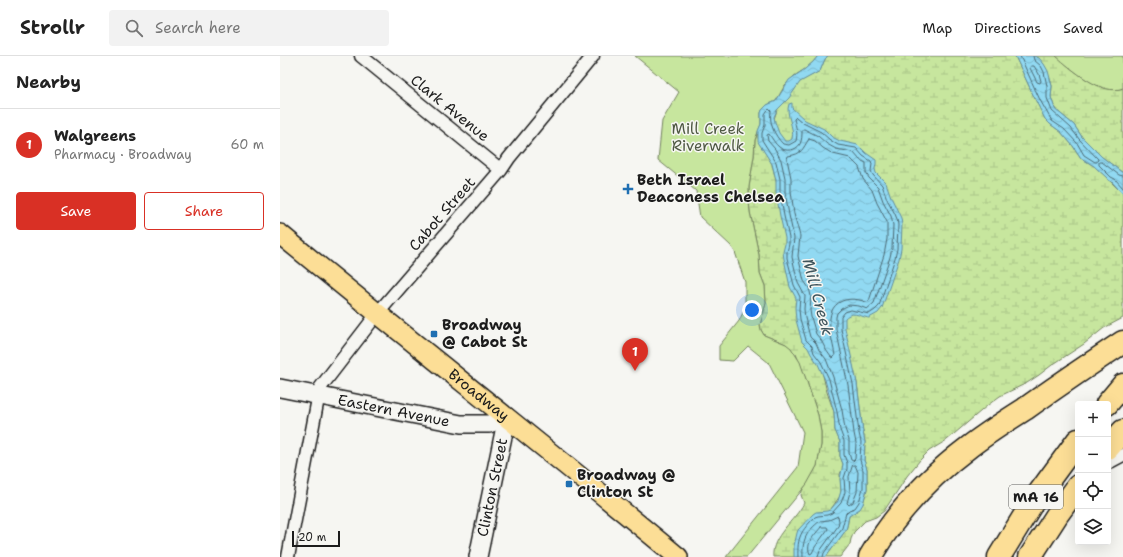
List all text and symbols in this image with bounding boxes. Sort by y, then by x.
search box [109,10,389,46]
text: Strollr [20,15,85,40]
icon: search [123,17,145,39]
text: Search here [155,18,241,38]
text: Map [923,19,953,37]
text: Directions [975,19,1041,37]
text: Saved [1063,19,1103,37]
street label: Clark Avenue [406,70,494,146]
text: Nearby [16,71,81,93]
park label: Mill Creek Riverwalk [672,119,744,156]
text: Walgreens [54,126,136,146]
text: 1 [26,136,32,153]
text: 60 m [231,136,264,153]
text: Pharmacy · Broadway [54,146,192,163]
place label: Beth Israel Deaconess Chelsea [637,170,785,207]
street label: Cabot Street [404,173,480,255]
marker: Beth Israel Deaconess Chelsea [622,183,634,195]
button: Save [16,192,136,230]
button: Share [144,192,264,230]
water label: Mill Creek [798,256,838,338]
your location [742,300,762,320]
place label: Broadway @ Cabot St [442,315,528,352]
marker: Broadway @ Cabot St [429,329,439,339]
pin: 1 [622,338,648,371]
street label: Broadway [444,364,514,426]
street label: Eastern Avenue [336,390,451,432]
map controls [1075,401,1111,545]
button: + [1075,401,1111,437]
street label: Clinton Street [472,436,512,539]
button: − [1075,437,1111,473]
place label: Broadway @ Clinton St [577,465,676,502]
button: locate [1075,473,1111,509]
marker: Broadway @ Clinton St [564,479,574,489]
road number: MA 16 [1009,485,1063,509]
button: layers [1075,509,1111,545]
scale bar [292,529,340,548]
text: 20 m [298,530,326,545]

